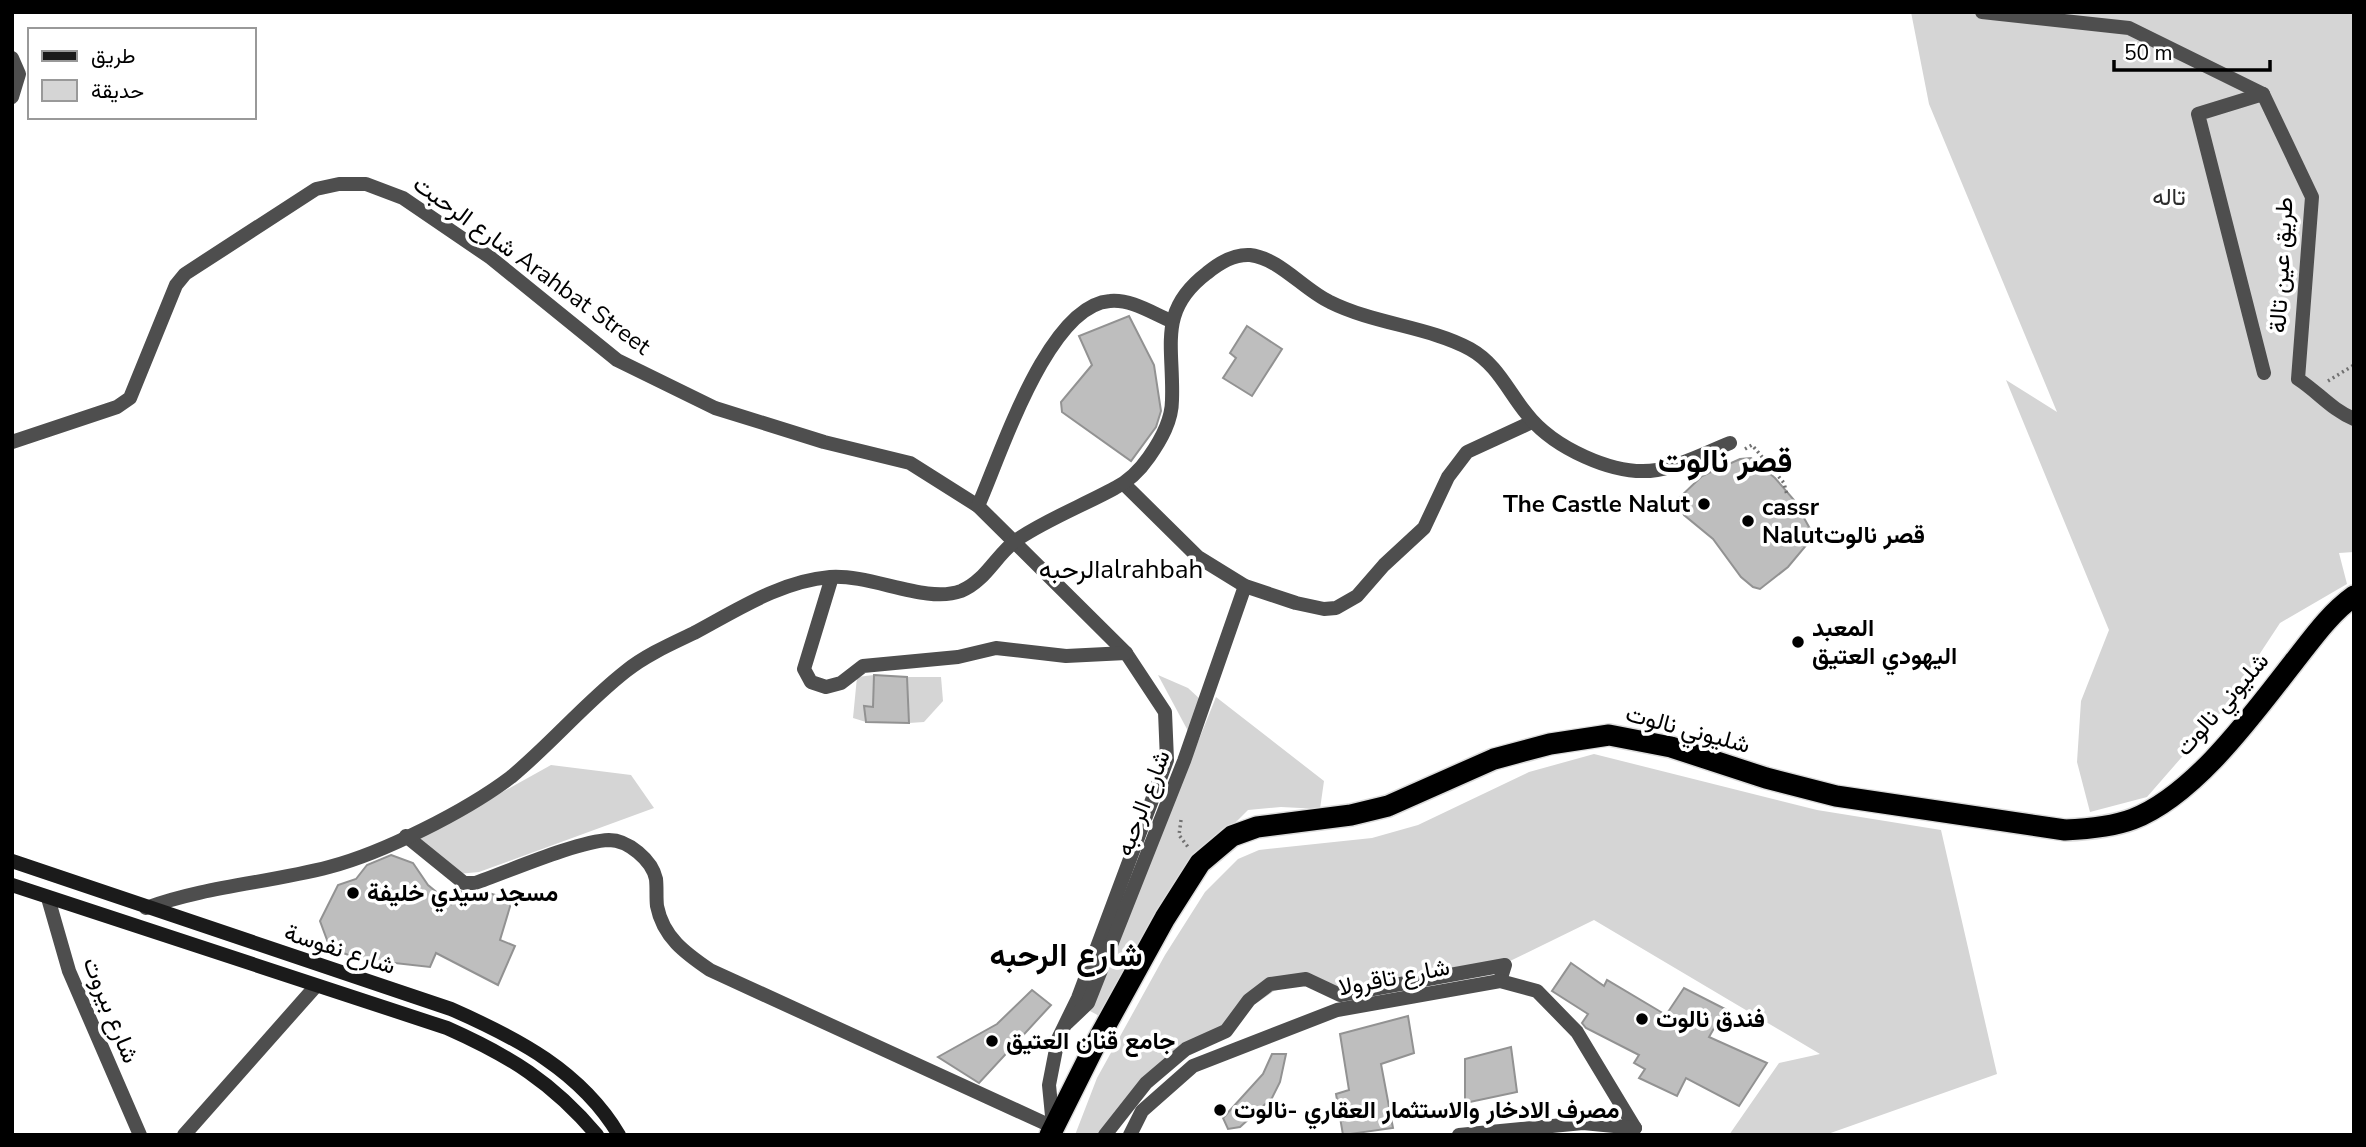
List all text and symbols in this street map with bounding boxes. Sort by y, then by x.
legend [28,28,256,119]
scale bar [2114,28,2270,72]
text: 50 m [2124,39,2173,67]
text: طريق [91,42,136,70]
text: حديقة [91,77,144,105]
street label: شارع الرحبت Arahbat Street [407,168,658,362]
park label: تاله [2152,181,2186,213]
street label: طريق عين تالة [2261,196,2301,334]
district label: قصر نالوت [1658,440,1792,483]
place label: The Castle Nalut [1503,488,1691,520]
place label: cassr Nalutقصر نالوت [1762,491,1925,551]
marker: The Castle Nalut [1696,496,1712,512]
marker: cassr Nalutقصر نالوت [1740,513,1756,529]
district label: الرحبهalrahbah [1039,552,1203,587]
place label: المعبد اليهودي العتيق [1812,612,1957,676]
marker: المعبد اليهودي العتيق [1790,634,1806,650]
street label: شليوني نالوت [2168,645,2278,765]
street label: شليوني نالوت [1621,697,1754,764]
street label: شارع الرحبه [1108,745,1178,861]
place label: مسجد سيدي خليفة [367,877,558,913]
marker: مسجد سيدي خليفة [345,885,361,901]
street label: شارع نفوسة [280,916,400,982]
district label: شارع الرحبه [990,934,1142,977]
street label: شارع تاقرولا [1336,951,1452,1003]
street label: شارع بيروت [75,952,147,1068]
place label: فندق نالوت [1656,1003,1765,1035]
marker: فندق نالوت [1634,1011,1650,1027]
place label: جامع قنان العتيق [1006,1025,1175,1058]
marker: جامع قنان العتيق [984,1033,1000,1049]
place label: مصرف الادخار والاستثمار العقاري -نالوت [1234,1094,1620,1130]
marker: مصرف الادخار والاستثمار العقاري -نالوت [1212,1102,1228,1118]

